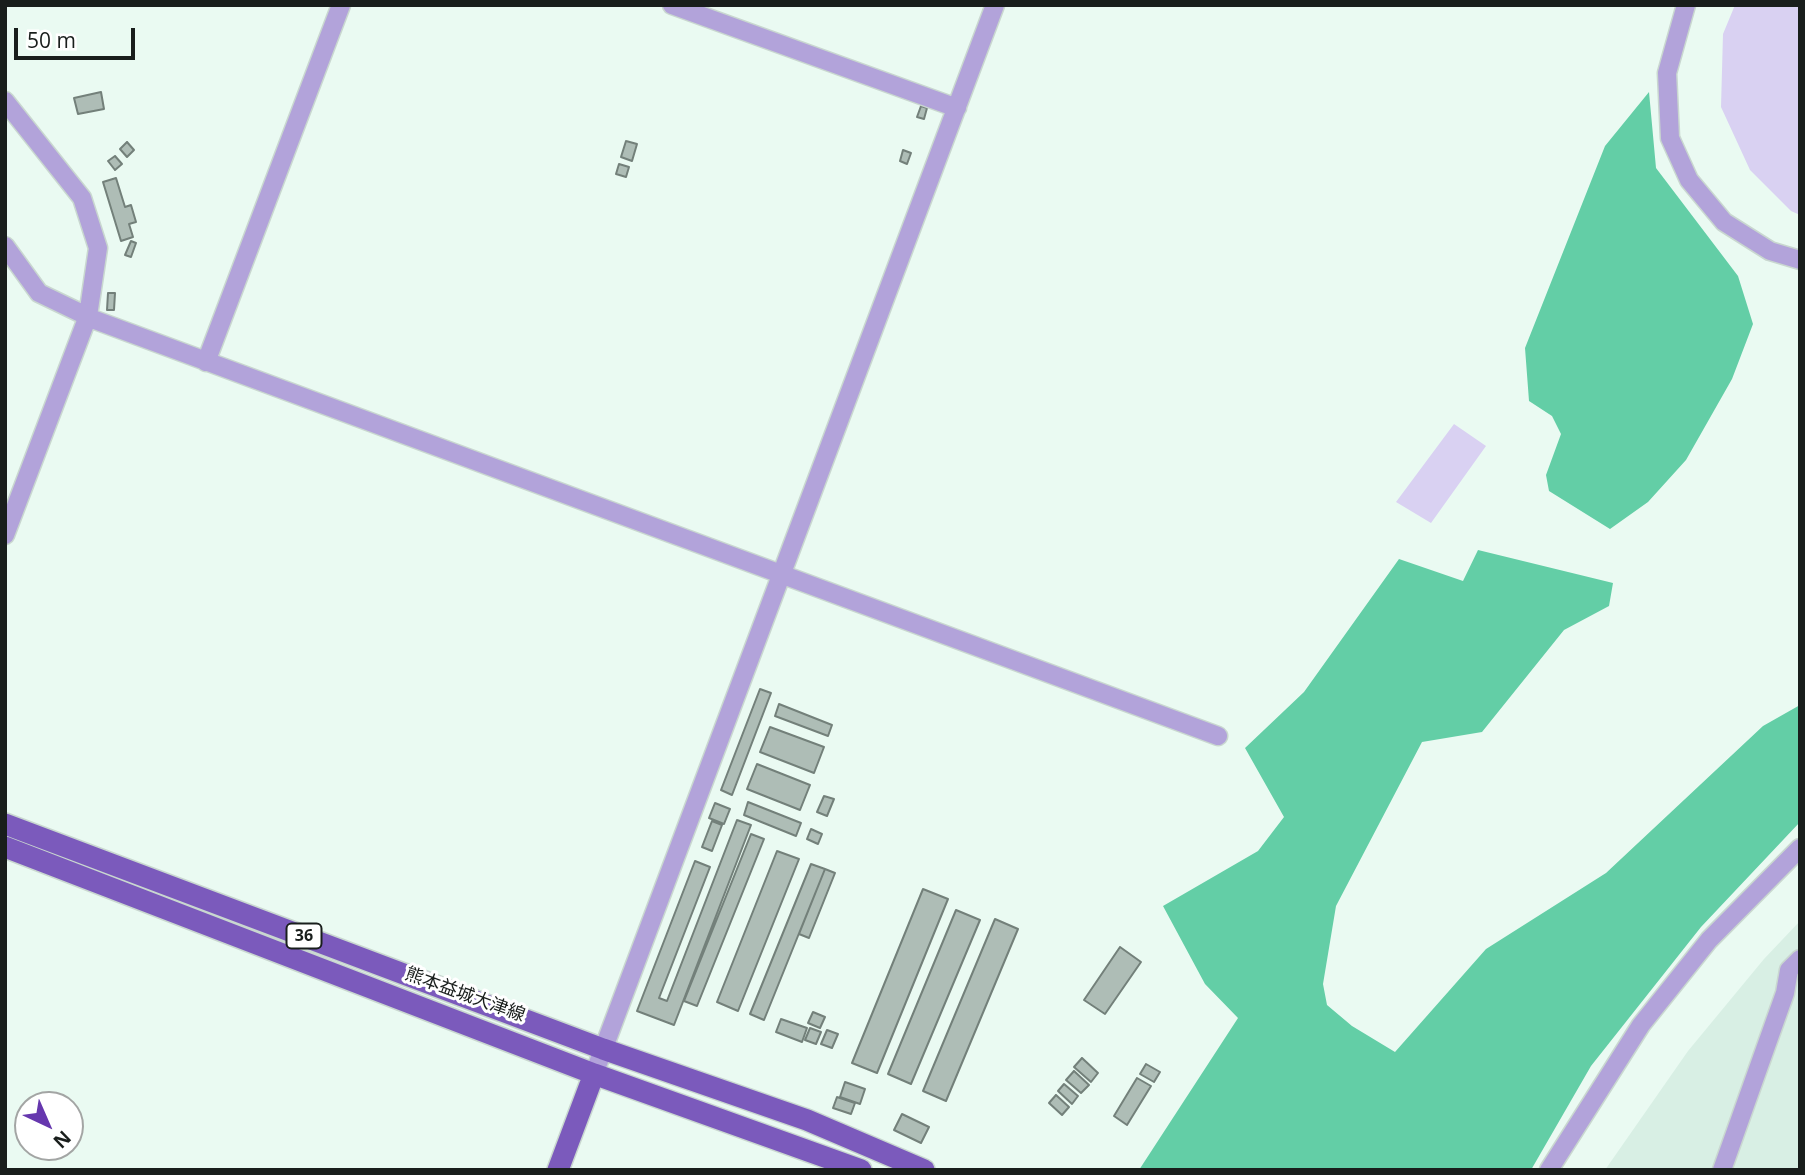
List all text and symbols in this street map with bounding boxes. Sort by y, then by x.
scale bar [18,14,138,58]
text: 50 m [27,26,76,54]
road number: 36 [286,924,322,948]
street label: 熊本益城大津線 [402,963,528,1027]
north arrow [14,1091,84,1161]
text: N [48,1125,77,1154]

